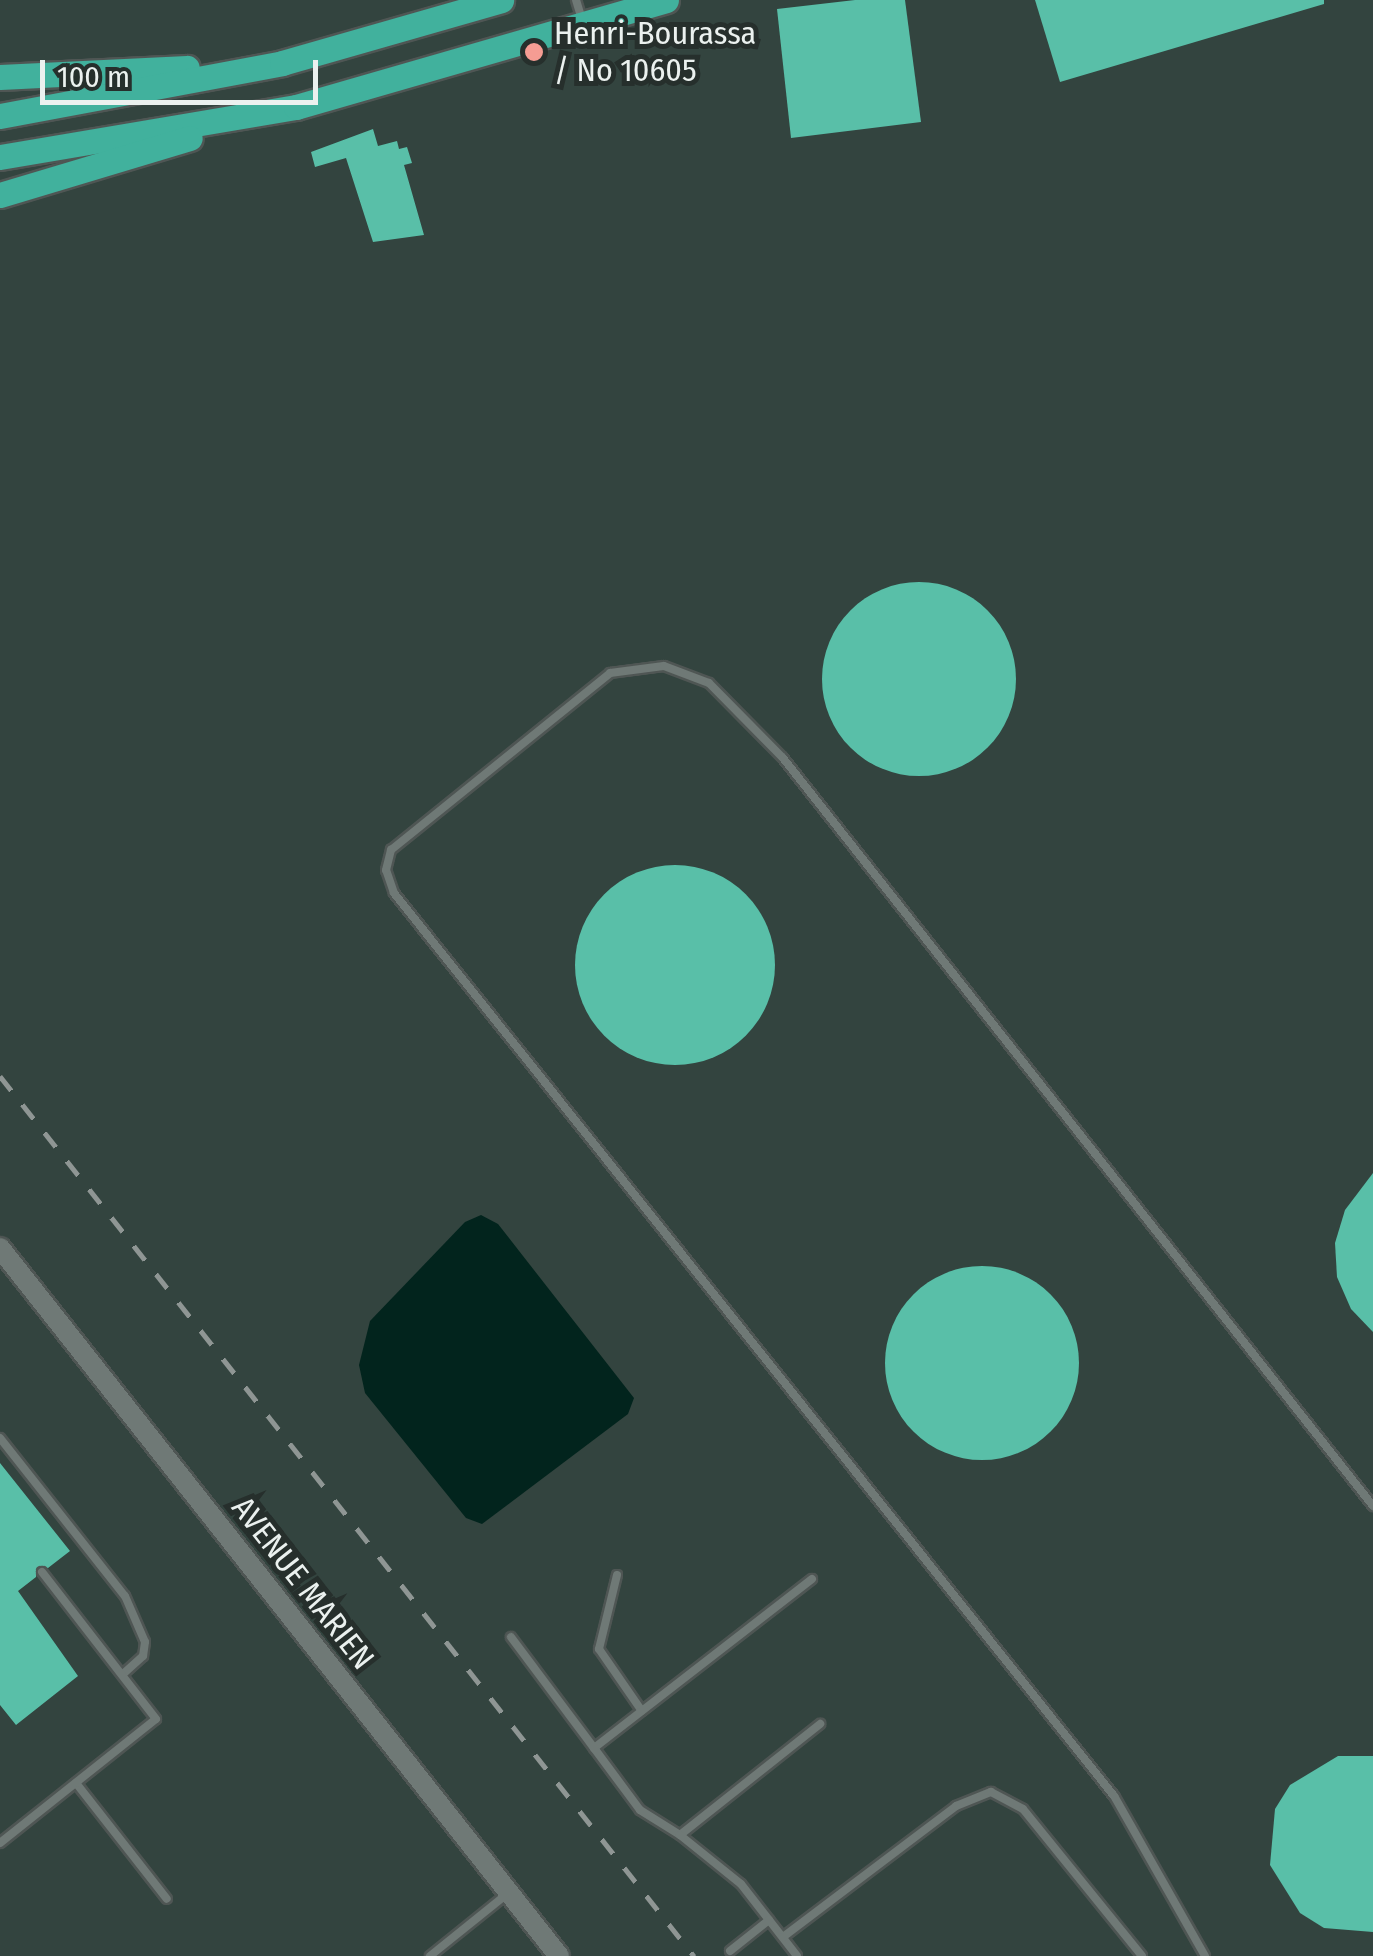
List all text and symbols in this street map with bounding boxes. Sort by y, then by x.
place label: Henri-Bourassa / No 10605 [554,15,756,90]
scale bar [45,40,322,102]
marker: Henri-Bourassa / No 10605 [523,41,545,63]
text: 100 m [57,59,130,95]
street label: AVENUE MARIEN [224,1489,382,1677]

